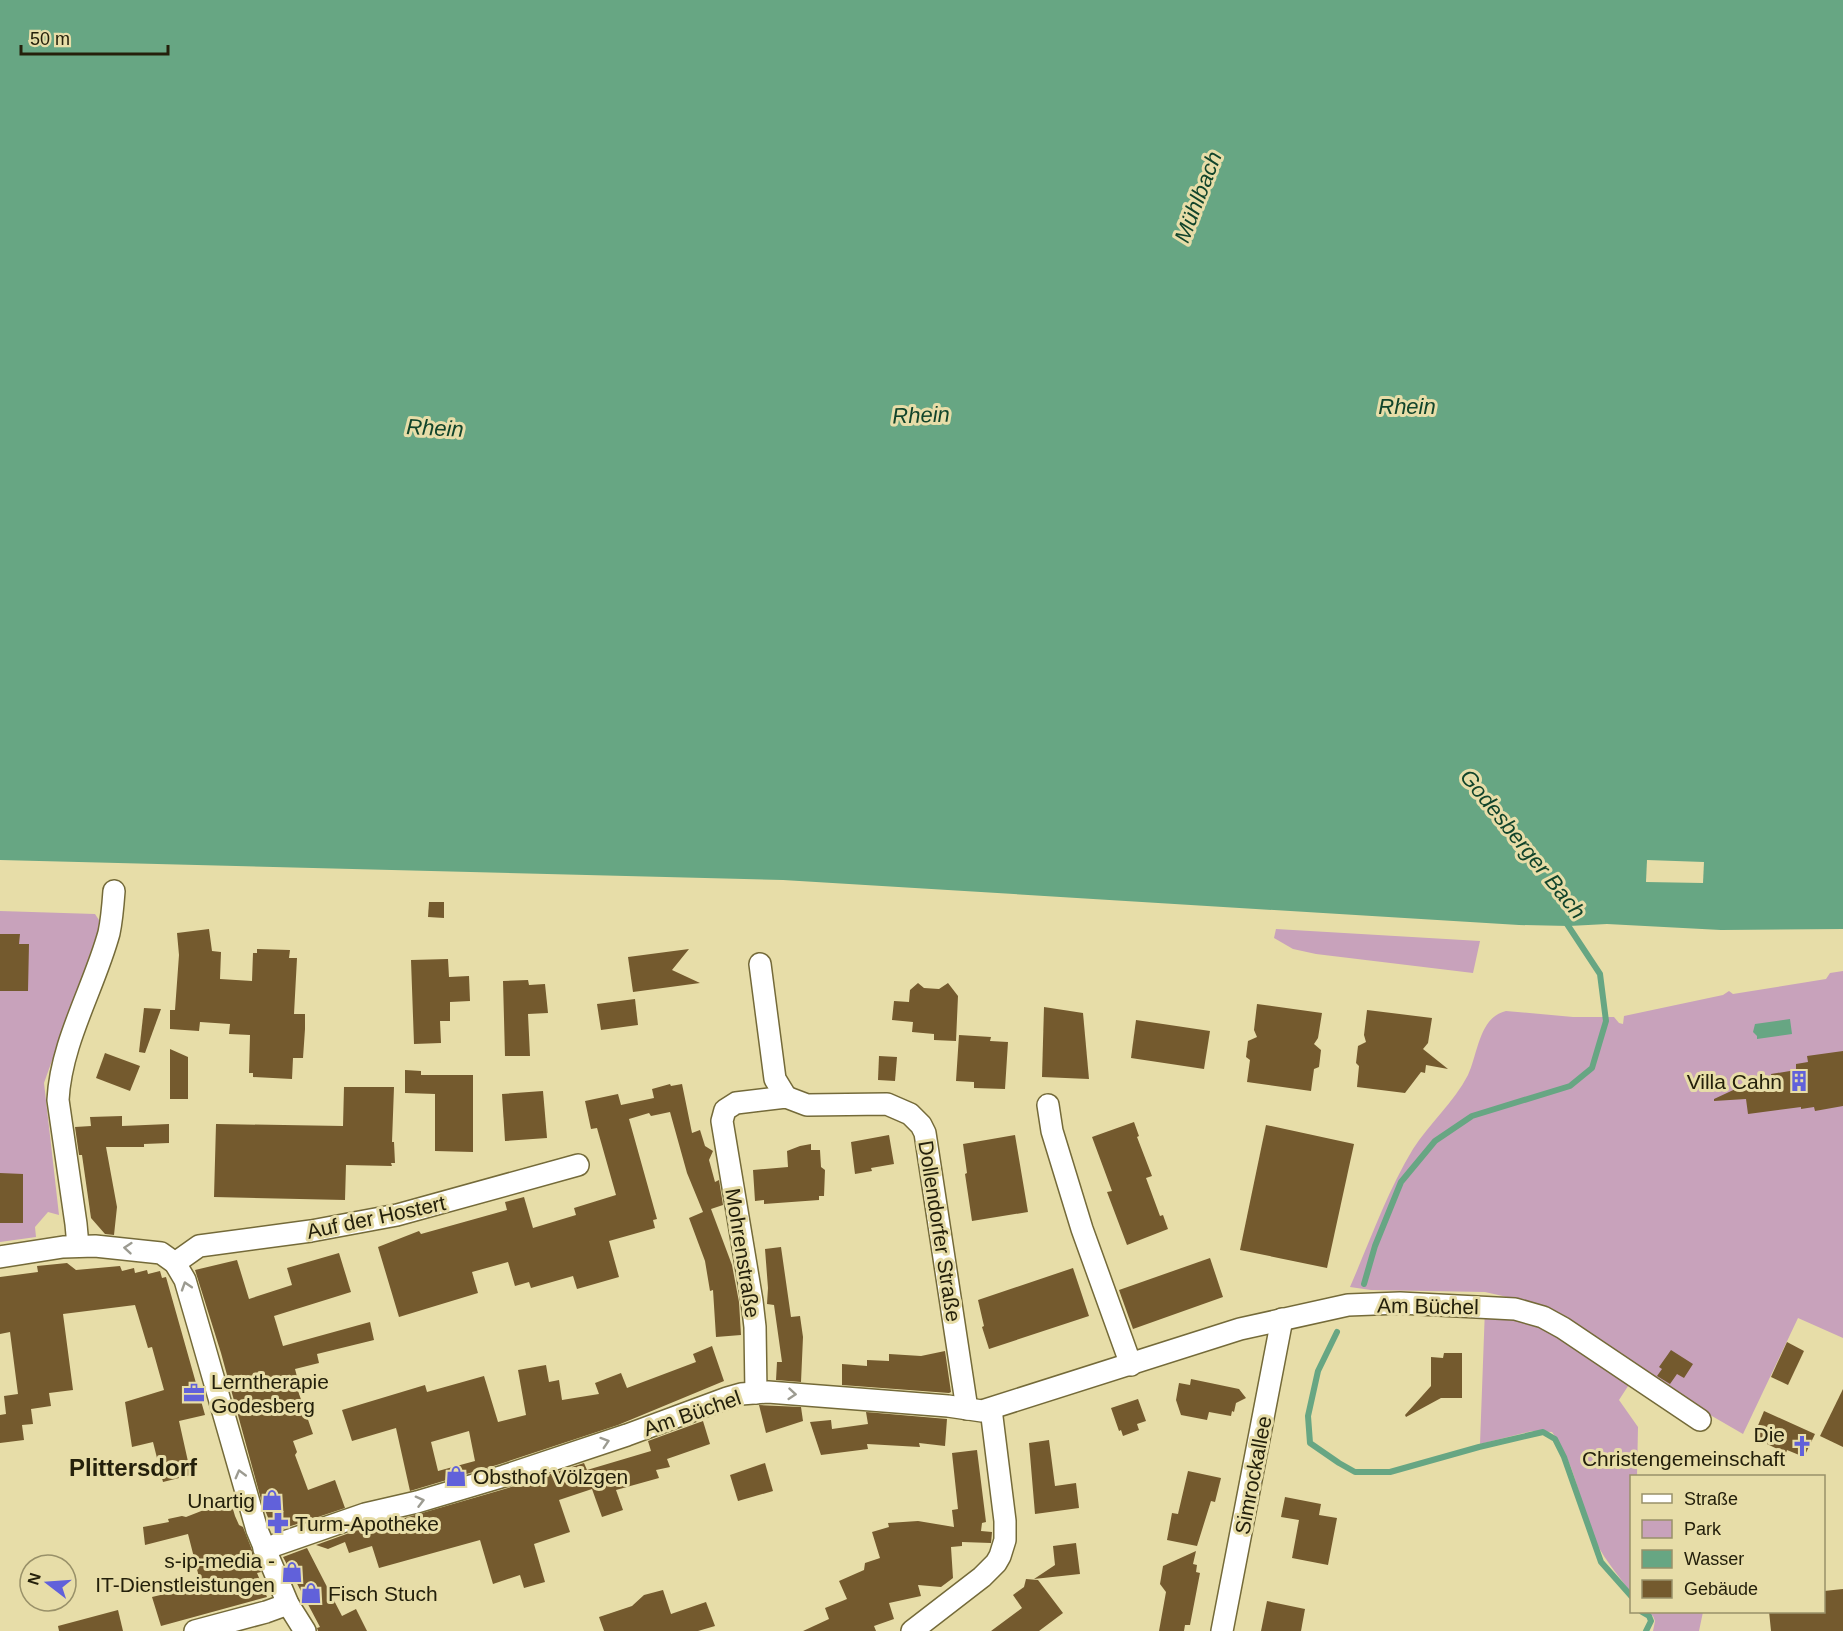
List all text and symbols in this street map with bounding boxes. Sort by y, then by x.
scale bar [21,18,168,56]
text: 50 m [30,29,70,49]
water label: Mühlbach [1169,148,1227,246]
water label: Rhein [1378,394,1436,419]
water label: Rhein [892,402,950,428]
water label: Rhein [406,414,464,442]
water label: Godesberger Bach [1455,764,1591,924]
building icon: Villa Cahn [1787,1069,1811,1093]
place label: Villa Cahn [1687,1070,1782,1093]
street label: Dollendorfer Straße [914,1139,966,1323]
street label: Mohrenstraße [721,1187,765,1319]
street label: Auf der Hostert [305,1191,448,1243]
one-way arrow [124,1242,133,1255]
one-way arrow [181,1281,194,1292]
street label: Am Büchel [1377,1294,1479,1318]
place label: Lerntherapie Godesberg [211,1370,329,1417]
office icon: Lerntherapie Godesberg [182,1381,206,1405]
street label: Am Büchel [640,1386,744,1440]
one-way arrow [787,1387,796,1400]
street label: Simrockallee [1230,1414,1276,1536]
place label: Die Christengemeinschaft [1582,1423,1785,1470]
church icon: Die Christengemeinschaft [1790,1434,1814,1458]
one-way arrow [599,1437,610,1449]
district label: Plittersdorf [69,1454,198,1481]
shop icon: Obsthof Völzgen [444,1464,468,1488]
place label: Obsthof Völzgen [473,1465,628,1488]
one-way arrow [234,1469,247,1479]
legend [1630,1475,1825,1613]
shop icon: Unartig [260,1488,284,1512]
place label: Unartig [187,1489,255,1512]
text: Straße [1684,1489,1738,1509]
one-way arrow [414,1496,425,1508]
pharmacy icon: Turm-Apotheke [266,1511,290,1535]
place label: Turm-Apotheke [295,1512,439,1535]
text: Park [1684,1519,1722,1539]
place label: s-ip-media - IT-Dienstleistungen [95,1549,275,1596]
text: Wasser [1684,1549,1744,1569]
north arrow [18,1553,78,1613]
shop icon: s-ip-media - IT-Dienstleistungen [280,1560,304,1584]
text: N [24,1571,44,1587]
text: Gebäude [1684,1579,1758,1599]
shop icon: Fisch Stuch [299,1581,323,1605]
place label: Fisch Stuch [328,1582,438,1605]

